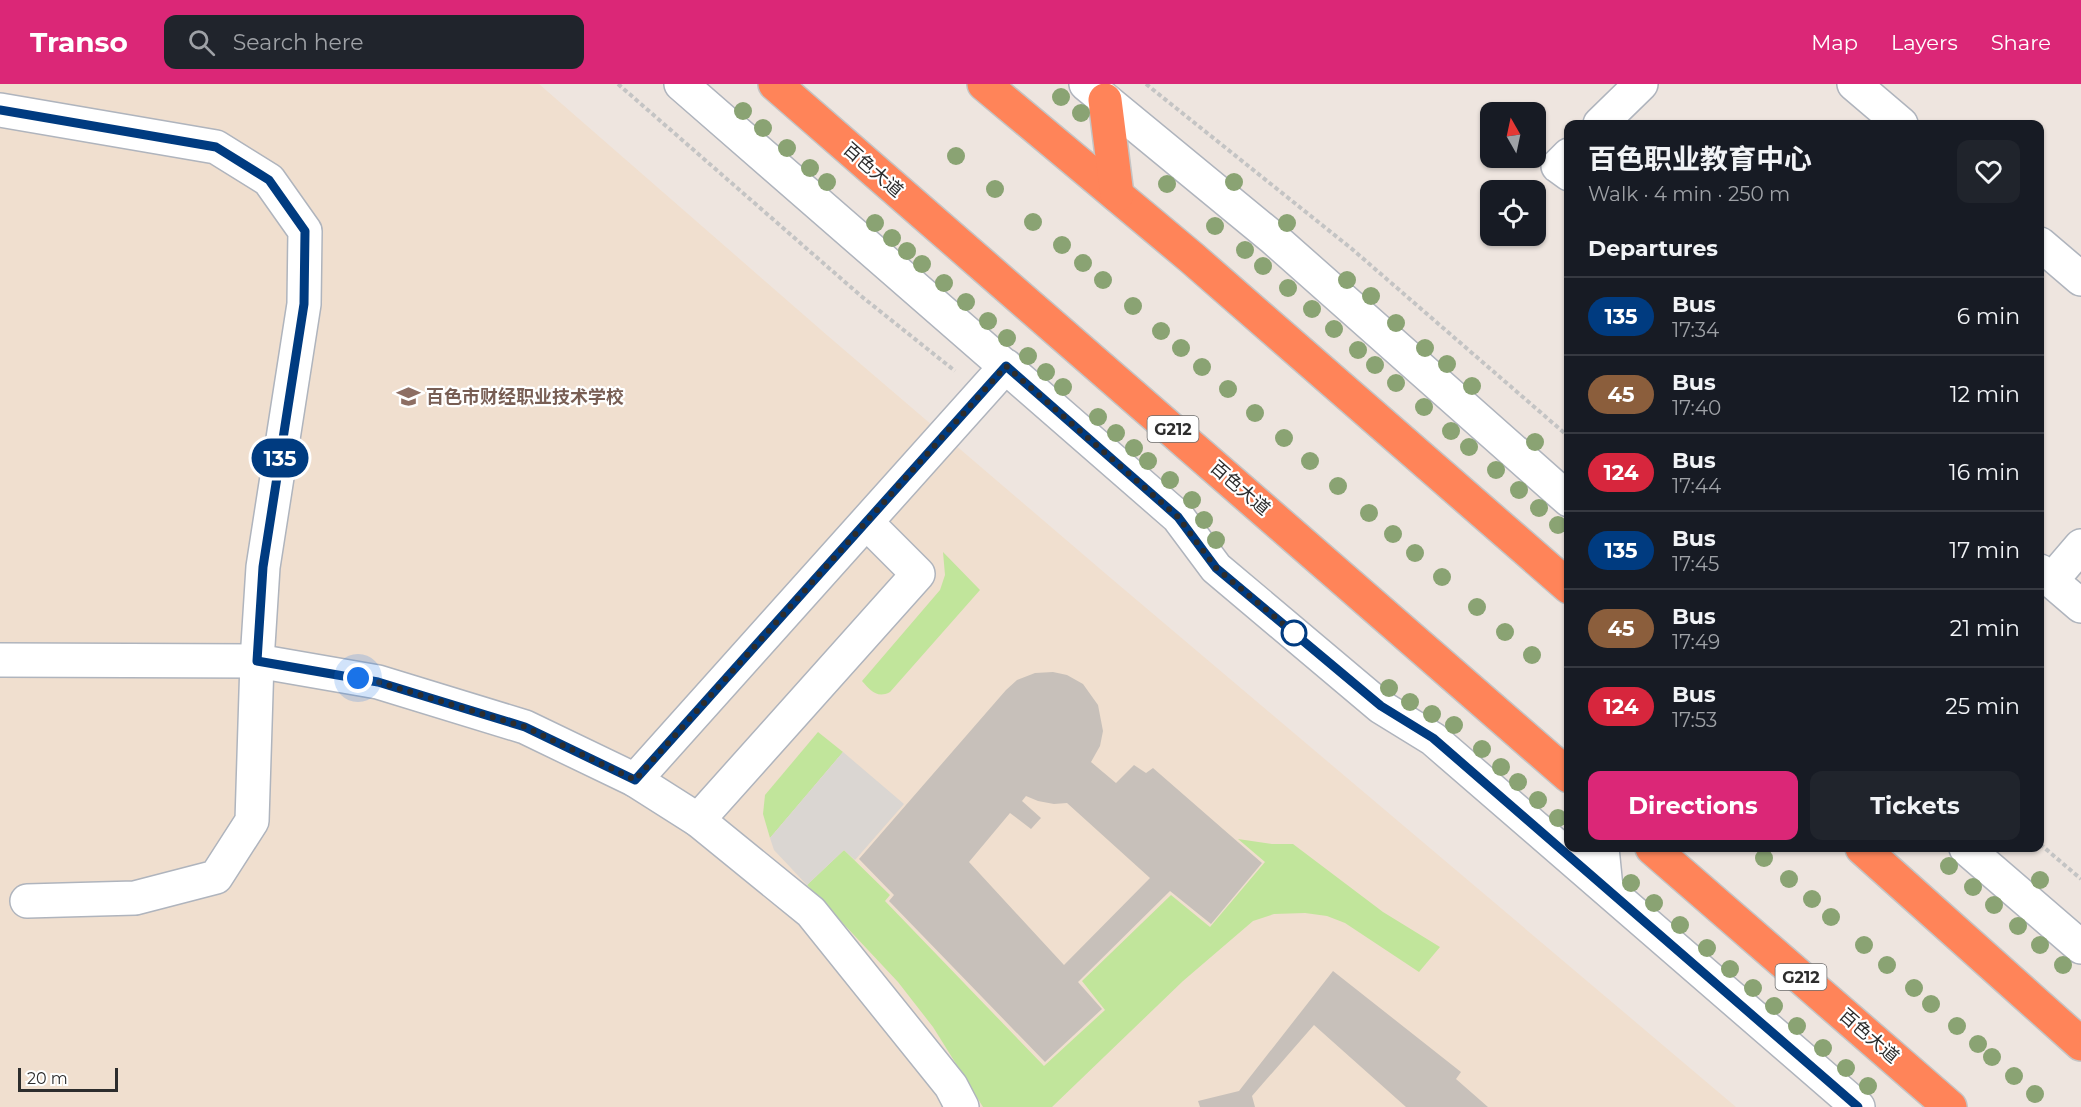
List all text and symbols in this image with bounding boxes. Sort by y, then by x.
search box [164,15,584,69]
text: Transo [30,25,128,59]
icon: search [185,26,218,59]
text: Search here [233,29,364,56]
text: Map [1811,30,1858,55]
text: Layers [1891,30,1958,55]
text: Share [1991,30,2051,55]
north arrow [1480,102,1546,168]
map controls [1480,102,1546,246]
street label: 百色大道 [839,138,907,202]
button: heart [1957,140,2020,203]
text: 百色职业教育中心 [1588,142,1812,176]
button: locate [1480,180,1546,246]
text: Walk · 4 min · 250 m [1588,182,1790,206]
text: Departures [1588,235,1718,262]
text: Bus [1672,291,1716,318]
text: 6 min [1957,303,2020,330]
text: 135 [1605,304,1637,329]
text: 17:34 [1672,318,1719,342]
text: Bus [1672,369,1716,396]
text: 12 min [1950,381,2020,408]
text: 45 [1608,382,1634,407]
school or university icon: 百色市财经职业技术学校 [395,384,421,410]
place label: 百色市财经职业技术学校 [426,386,624,408]
text: 17:40 [1672,396,1721,420]
road number: G212 [1148,416,1198,442]
line badge: 135 [246,438,314,478]
text: 135 [264,446,296,471]
text: Bus [1672,447,1716,474]
street label: 百色大道 [1206,456,1274,520]
text: 16 min [1949,459,2020,486]
text: 124 [1604,460,1638,485]
text: 17:44 [1672,474,1721,498]
text: Bus [1672,525,1716,552]
text: 17 min [1949,537,2020,564]
text: 135 [1605,538,1637,563]
text: 17:45 [1672,552,1719,576]
text: Bus [1672,603,1716,630]
text: 21 min [1950,615,2020,642]
text: 45 [1608,616,1634,641]
unlabelled marker [1281,620,1307,646]
text: 17:49 [1672,630,1720,654]
your location [343,663,373,693]
text: Bus [1672,681,1716,708]
text: 25 min [1945,693,2020,720]
text: 124 [1604,694,1638,719]
text: 17:53 [1672,708,1717,732]
button: Directions [1588,771,1798,840]
button: Tickets [1810,771,2020,840]
road number: G212 [1776,964,1826,990]
street label: 百色大道 [1835,1004,1903,1068]
scale bar [18,1065,118,1092]
text: 20 m [27,1069,68,1088]

